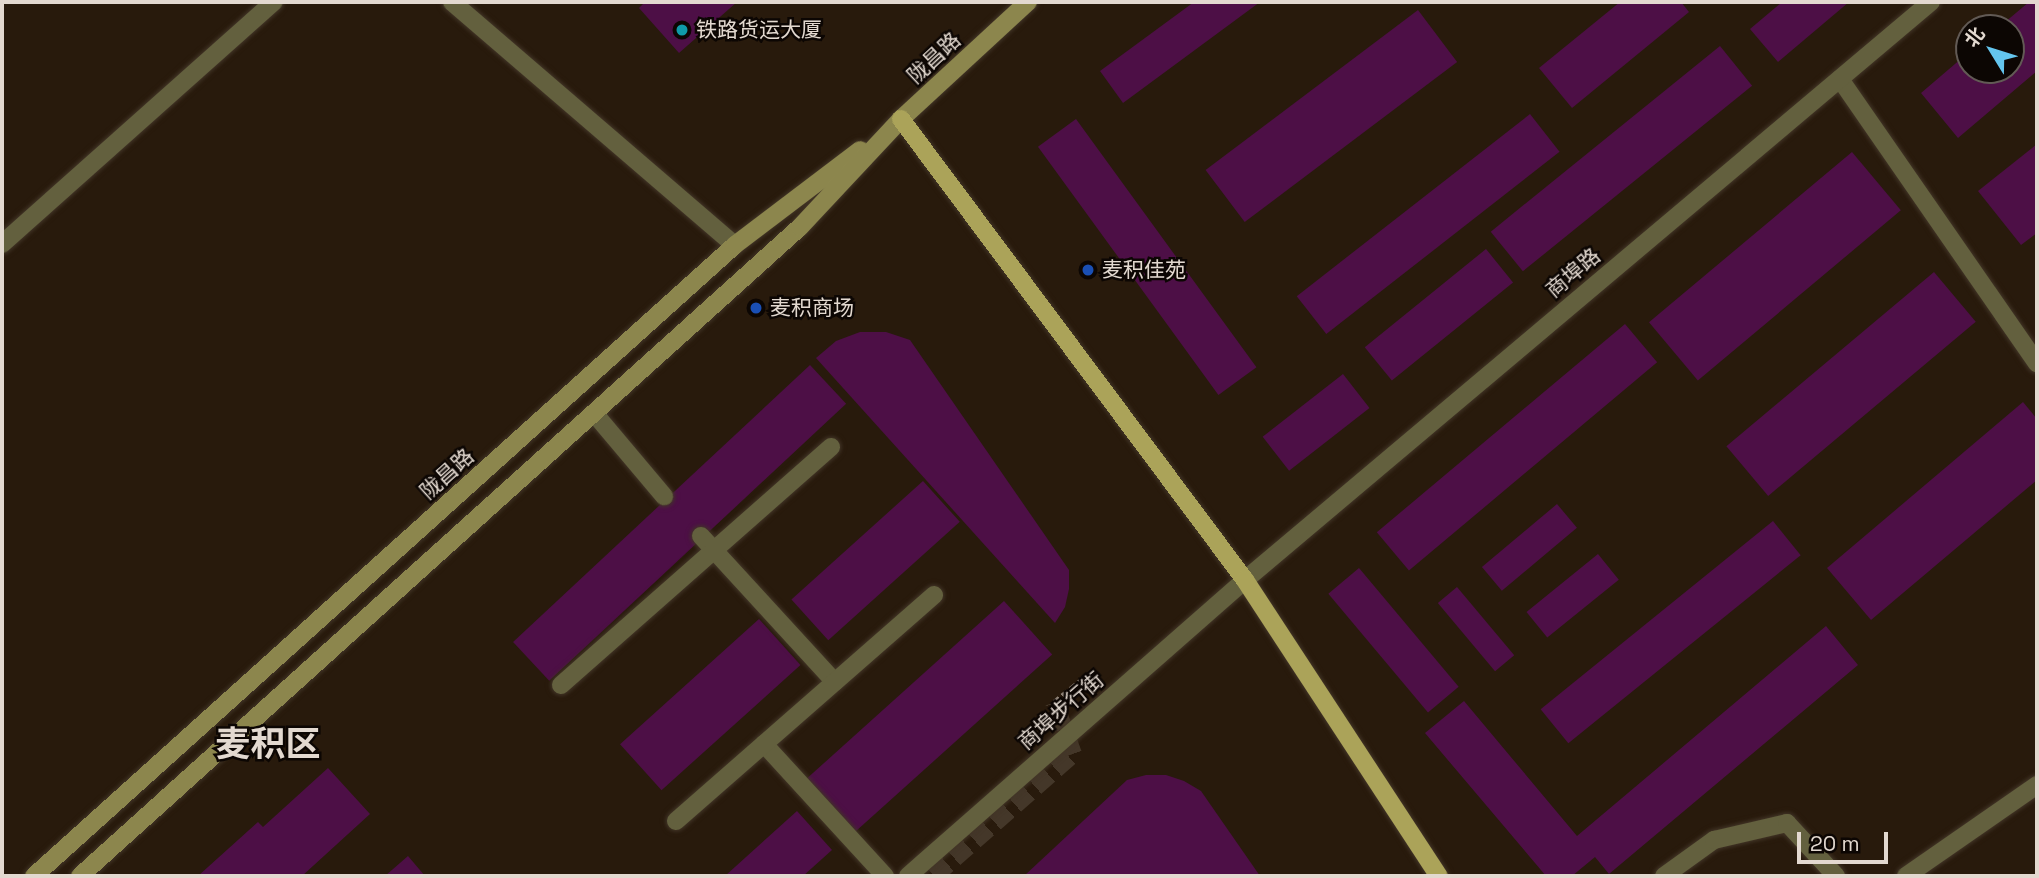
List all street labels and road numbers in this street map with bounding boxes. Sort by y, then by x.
street label: 陇昌路 [902,27,966,89]
street label: 商埠路 [1541,243,1605,303]
street label: 陇昌路 [415,444,479,504]
street label: 商埠步行街 [1013,667,1109,755]

